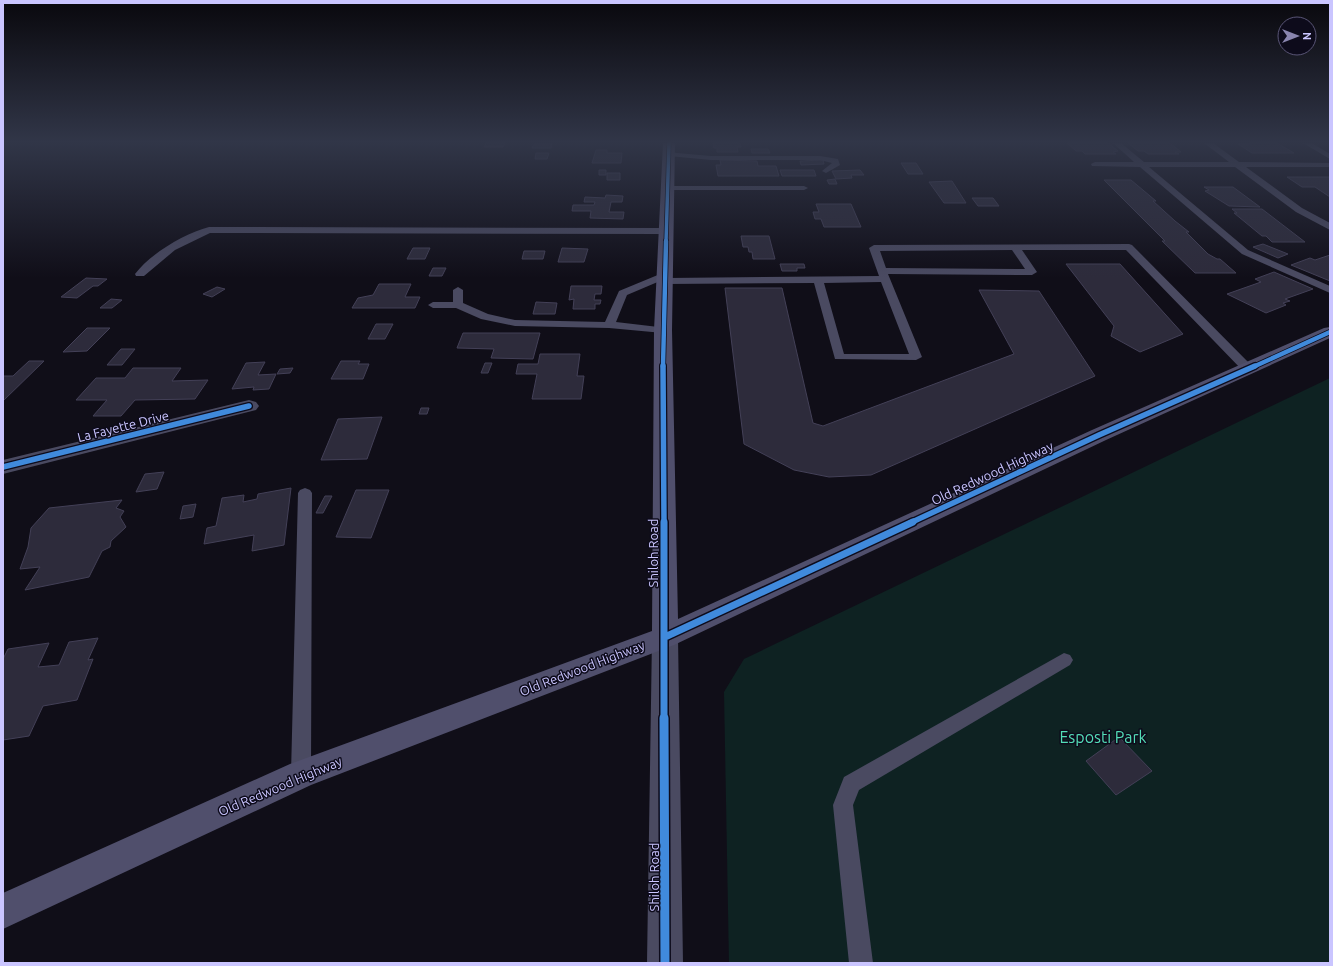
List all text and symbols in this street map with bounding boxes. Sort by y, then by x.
north arrow [1277,16,1317,56]
text: N [1301,32,1313,40]
street label: La Fayette Drive [76,408,170,444]
street label: Old Redwood Highway [929,439,1055,507]
street label: Shiloh Road [646,519,660,587]
street label: Old Redwood Highway [517,638,647,698]
park label: Esposti Park [1059,728,1147,746]
street label: Old Redwood Highway [216,754,344,818]
street label: Shiloh Road [647,843,661,911]

